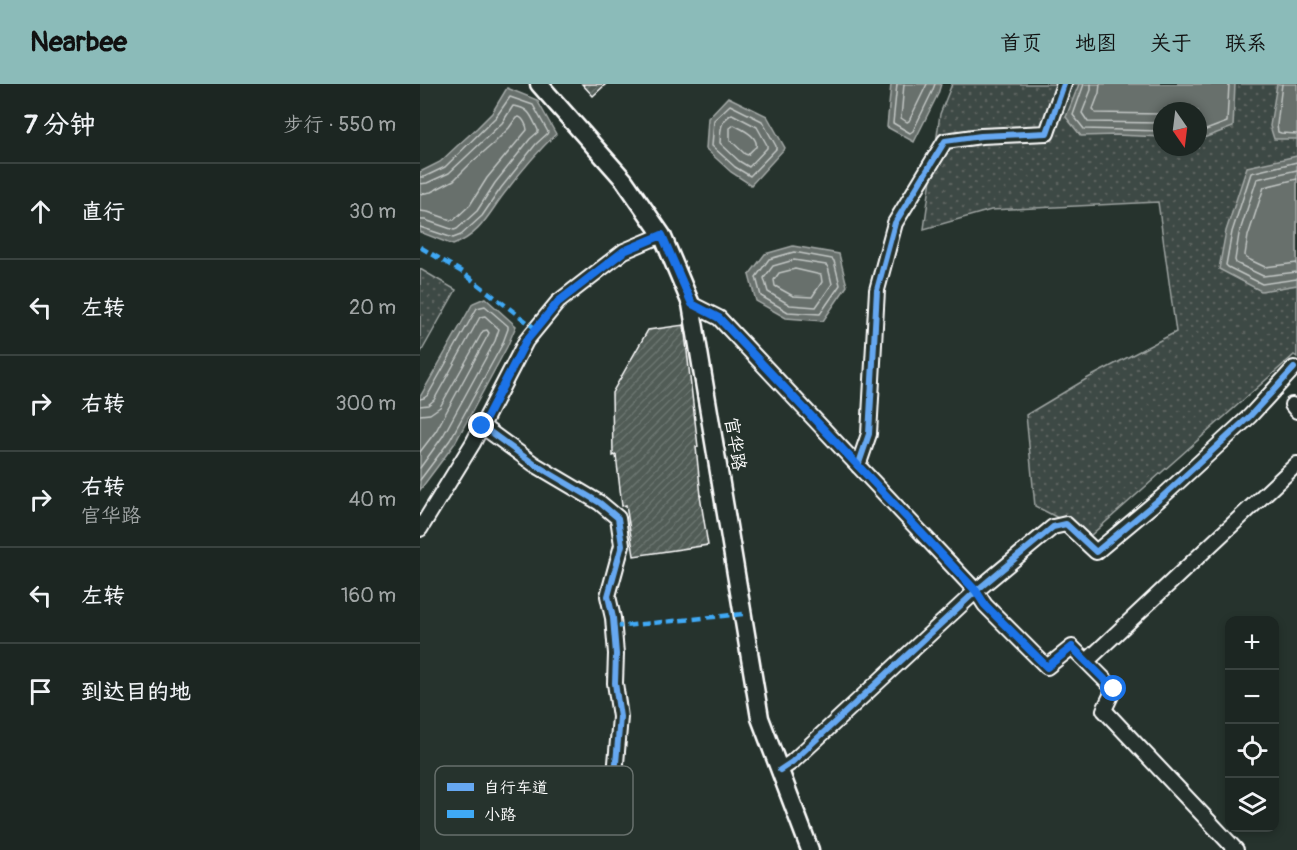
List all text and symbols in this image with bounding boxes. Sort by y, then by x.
text: Nearbee [30,25,127,60]
text: 首页 [1000,30,1042,57]
text: 地图 [1075,30,1117,57]
text: 关于 [1150,30,1192,57]
text: 联系 [1225,30,1267,57]
north arrow [1153,102,1207,156]
text: 7 分钟 [24,109,95,141]
text: 步行 · 550 m [283,112,396,137]
icon: ahead [24,195,57,228]
text: 直行 [81,198,125,226]
text: 30 m [349,199,396,224]
icon: left [24,291,57,324]
text: 左转 [81,294,125,322]
text: 20 m [349,295,396,320]
icon: right [24,387,57,420]
text: 右转 [81,390,125,418]
text: 300 m [335,391,396,416]
route end [468,412,494,438]
street label: 官华路 [719,416,751,472]
text: 右转 [81,473,125,501]
icon: right [24,483,57,516]
text: 40 m [349,487,396,512]
text: 官华路 [81,503,141,528]
icon: left [24,579,57,612]
text: 左转 [81,582,125,610]
text: 160 m [341,583,396,608]
map controls [1225,616,1279,832]
button: + [1225,616,1279,670]
button: − [1225,670,1279,724]
icon: arrive [24,675,57,708]
route start [1100,675,1126,701]
text: 到达目的地 [81,678,191,706]
button: locate [1225,724,1279,778]
legend [435,766,633,835]
text: 自行车道 [484,778,548,798]
button: layers [1225,778,1279,832]
text: 小路 [484,805,516,825]

